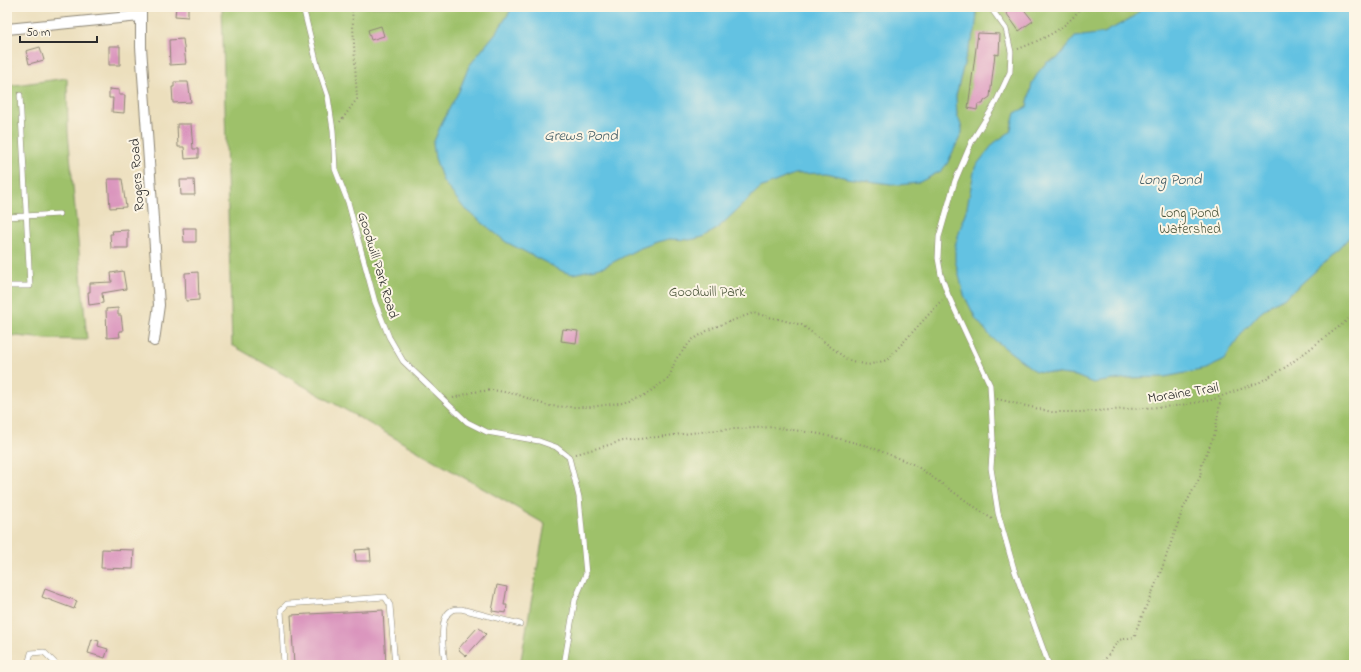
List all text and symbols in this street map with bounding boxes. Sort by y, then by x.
scale bar [20,18,97,44]
text: 50 m [26,24,50,42]
water label: Grews Pond [544,125,618,147]
street label: Rogers Road [124,138,152,212]
water label: Long Pond [1139,169,1202,192]
park label: Long Pond Watershed [1159,203,1221,240]
street label: Goodwill Park Road [351,210,404,321]
park label: Goodwill Park [669,282,746,303]
street label: Moraine Trail [1146,378,1220,409]

